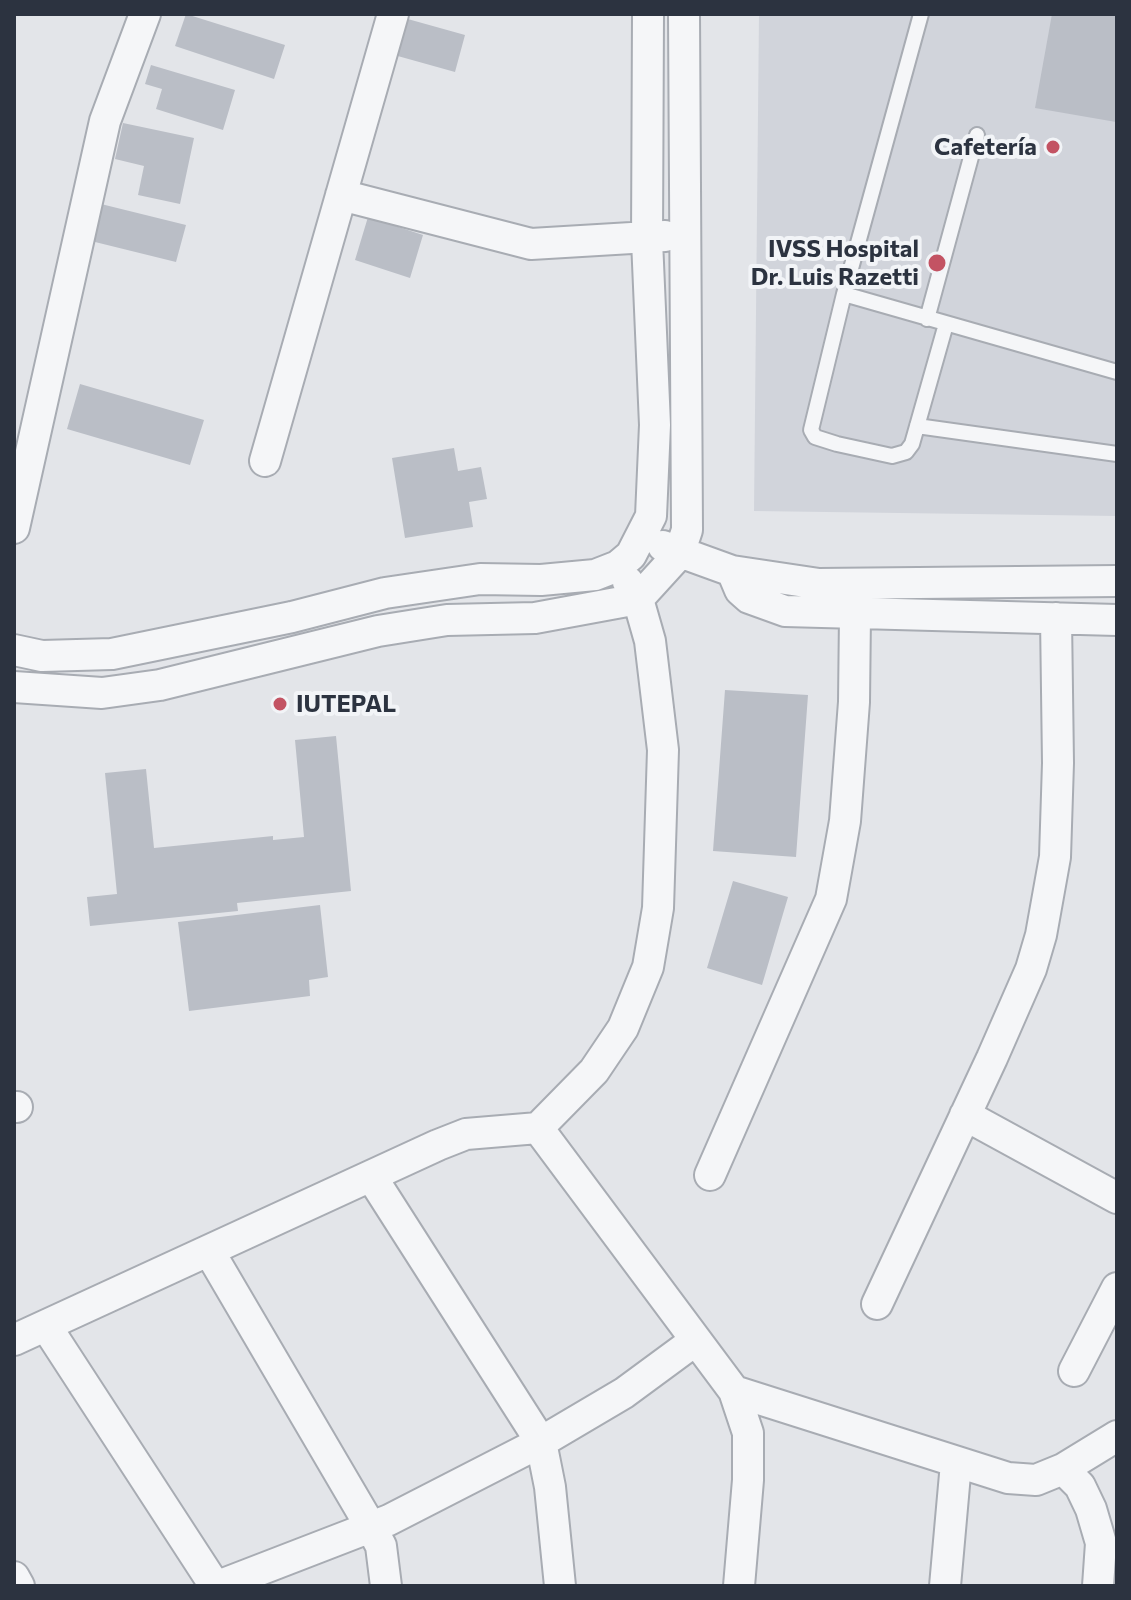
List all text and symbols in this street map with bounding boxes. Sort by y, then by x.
place label: Cafetería [934,133,1037,161]
marker: Cafetería [1044,138,1062,156]
place label: IVSS Hospital Dr. Luis Razetti [751,235,919,291]
marker: IVSS Hospital Dr. Luis Razetti [926,252,948,274]
place label: IUTEPAL [296,690,396,718]
marker: IUTEPAL [271,695,289,713]

